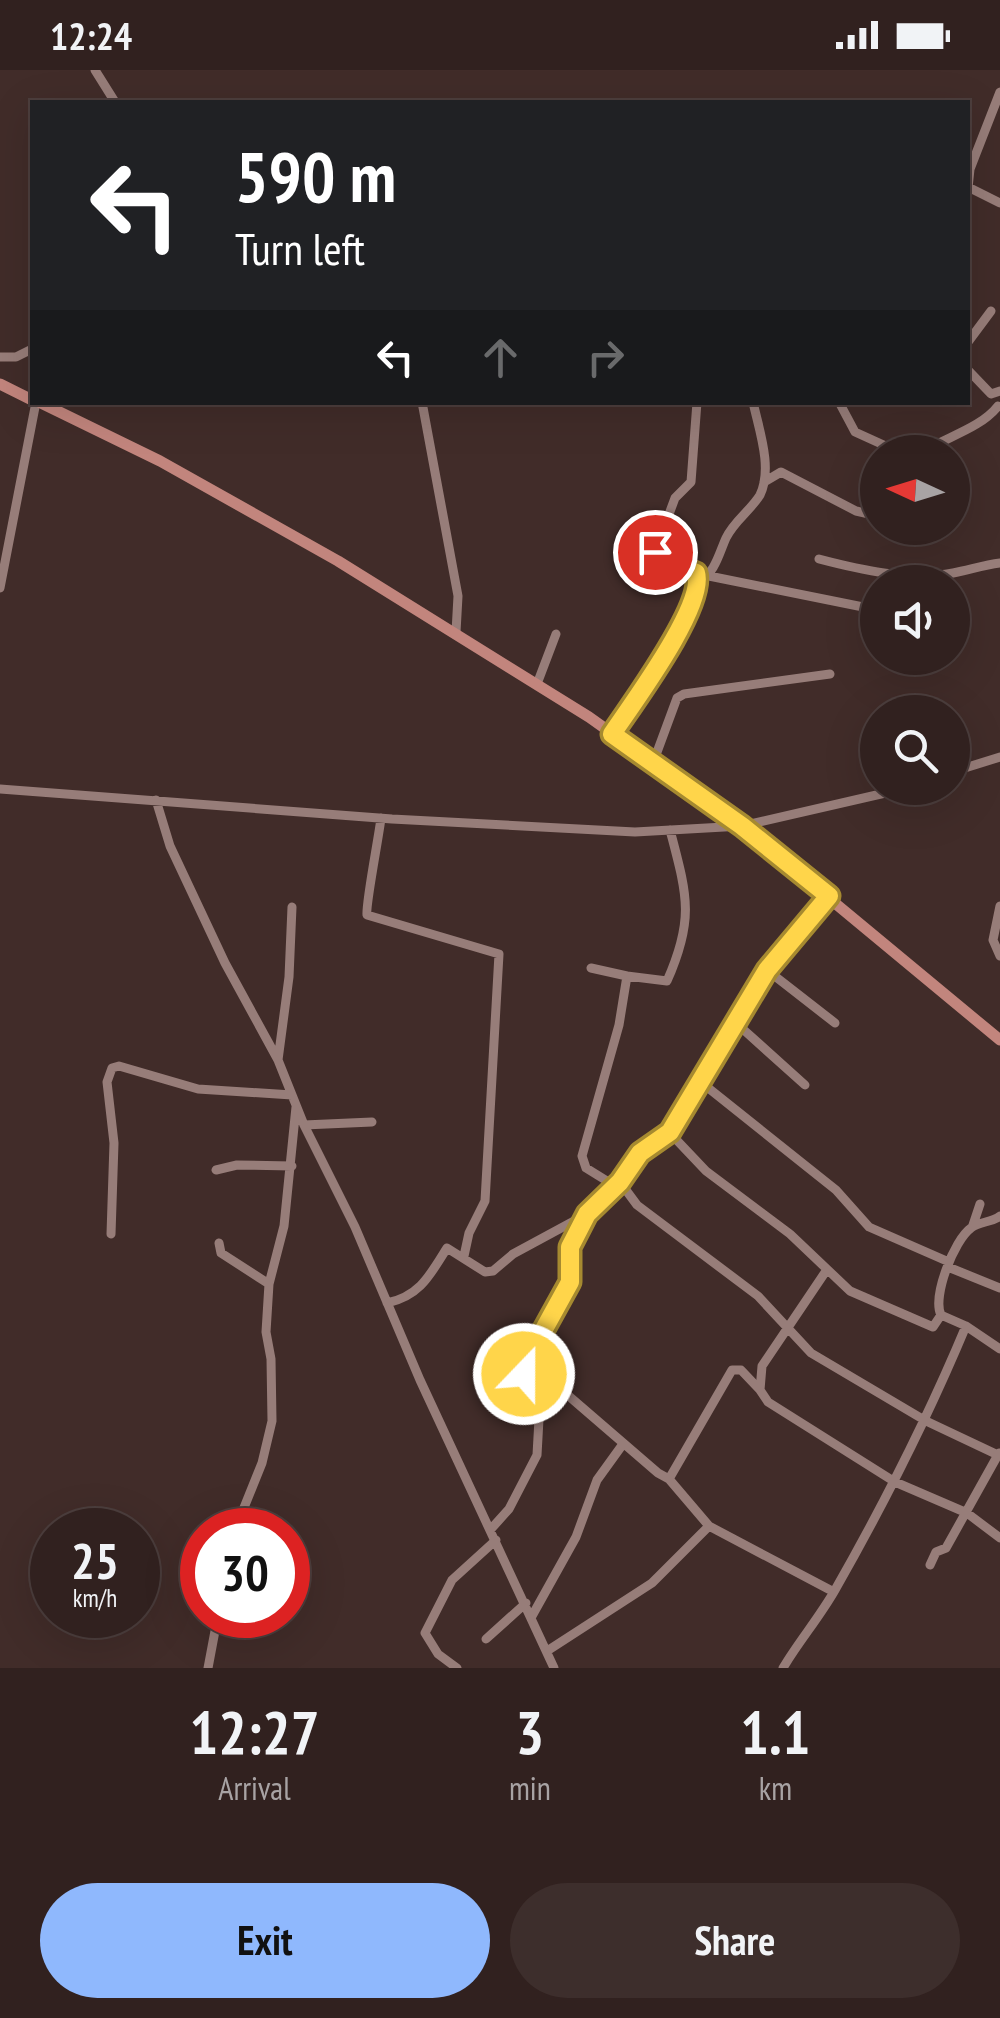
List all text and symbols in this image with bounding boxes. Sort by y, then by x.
text: 12:24 [50,11,132,60]
text: 590 m [235,131,396,221]
icon: left [70,140,200,270]
text: Turn left [235,219,365,277]
icon: left [368,330,423,385]
icon: ahead [473,330,528,385]
icon: right [578,330,633,385]
north arrow [860,435,970,545]
map controls [860,435,970,805]
pin [613,510,698,595]
icon: arrive [628,525,683,580]
button: sound [860,565,970,675]
button: search [860,695,970,805]
position arrow [472,1322,576,1426]
speed limit sign: 30 [180,1508,310,1638]
text: 25 [71,1528,119,1593]
text: km/h [73,1582,117,1614]
text: 12:27 [190,1693,319,1771]
text: 3 [515,1693,544,1771]
text: 1.1 [740,1693,810,1771]
text: Arrival [218,1767,291,1809]
text: min [509,1767,551,1809]
text: km [759,1767,792,1809]
button: Exit [40,1883,490,1998]
button: Share [510,1883,960,1998]

